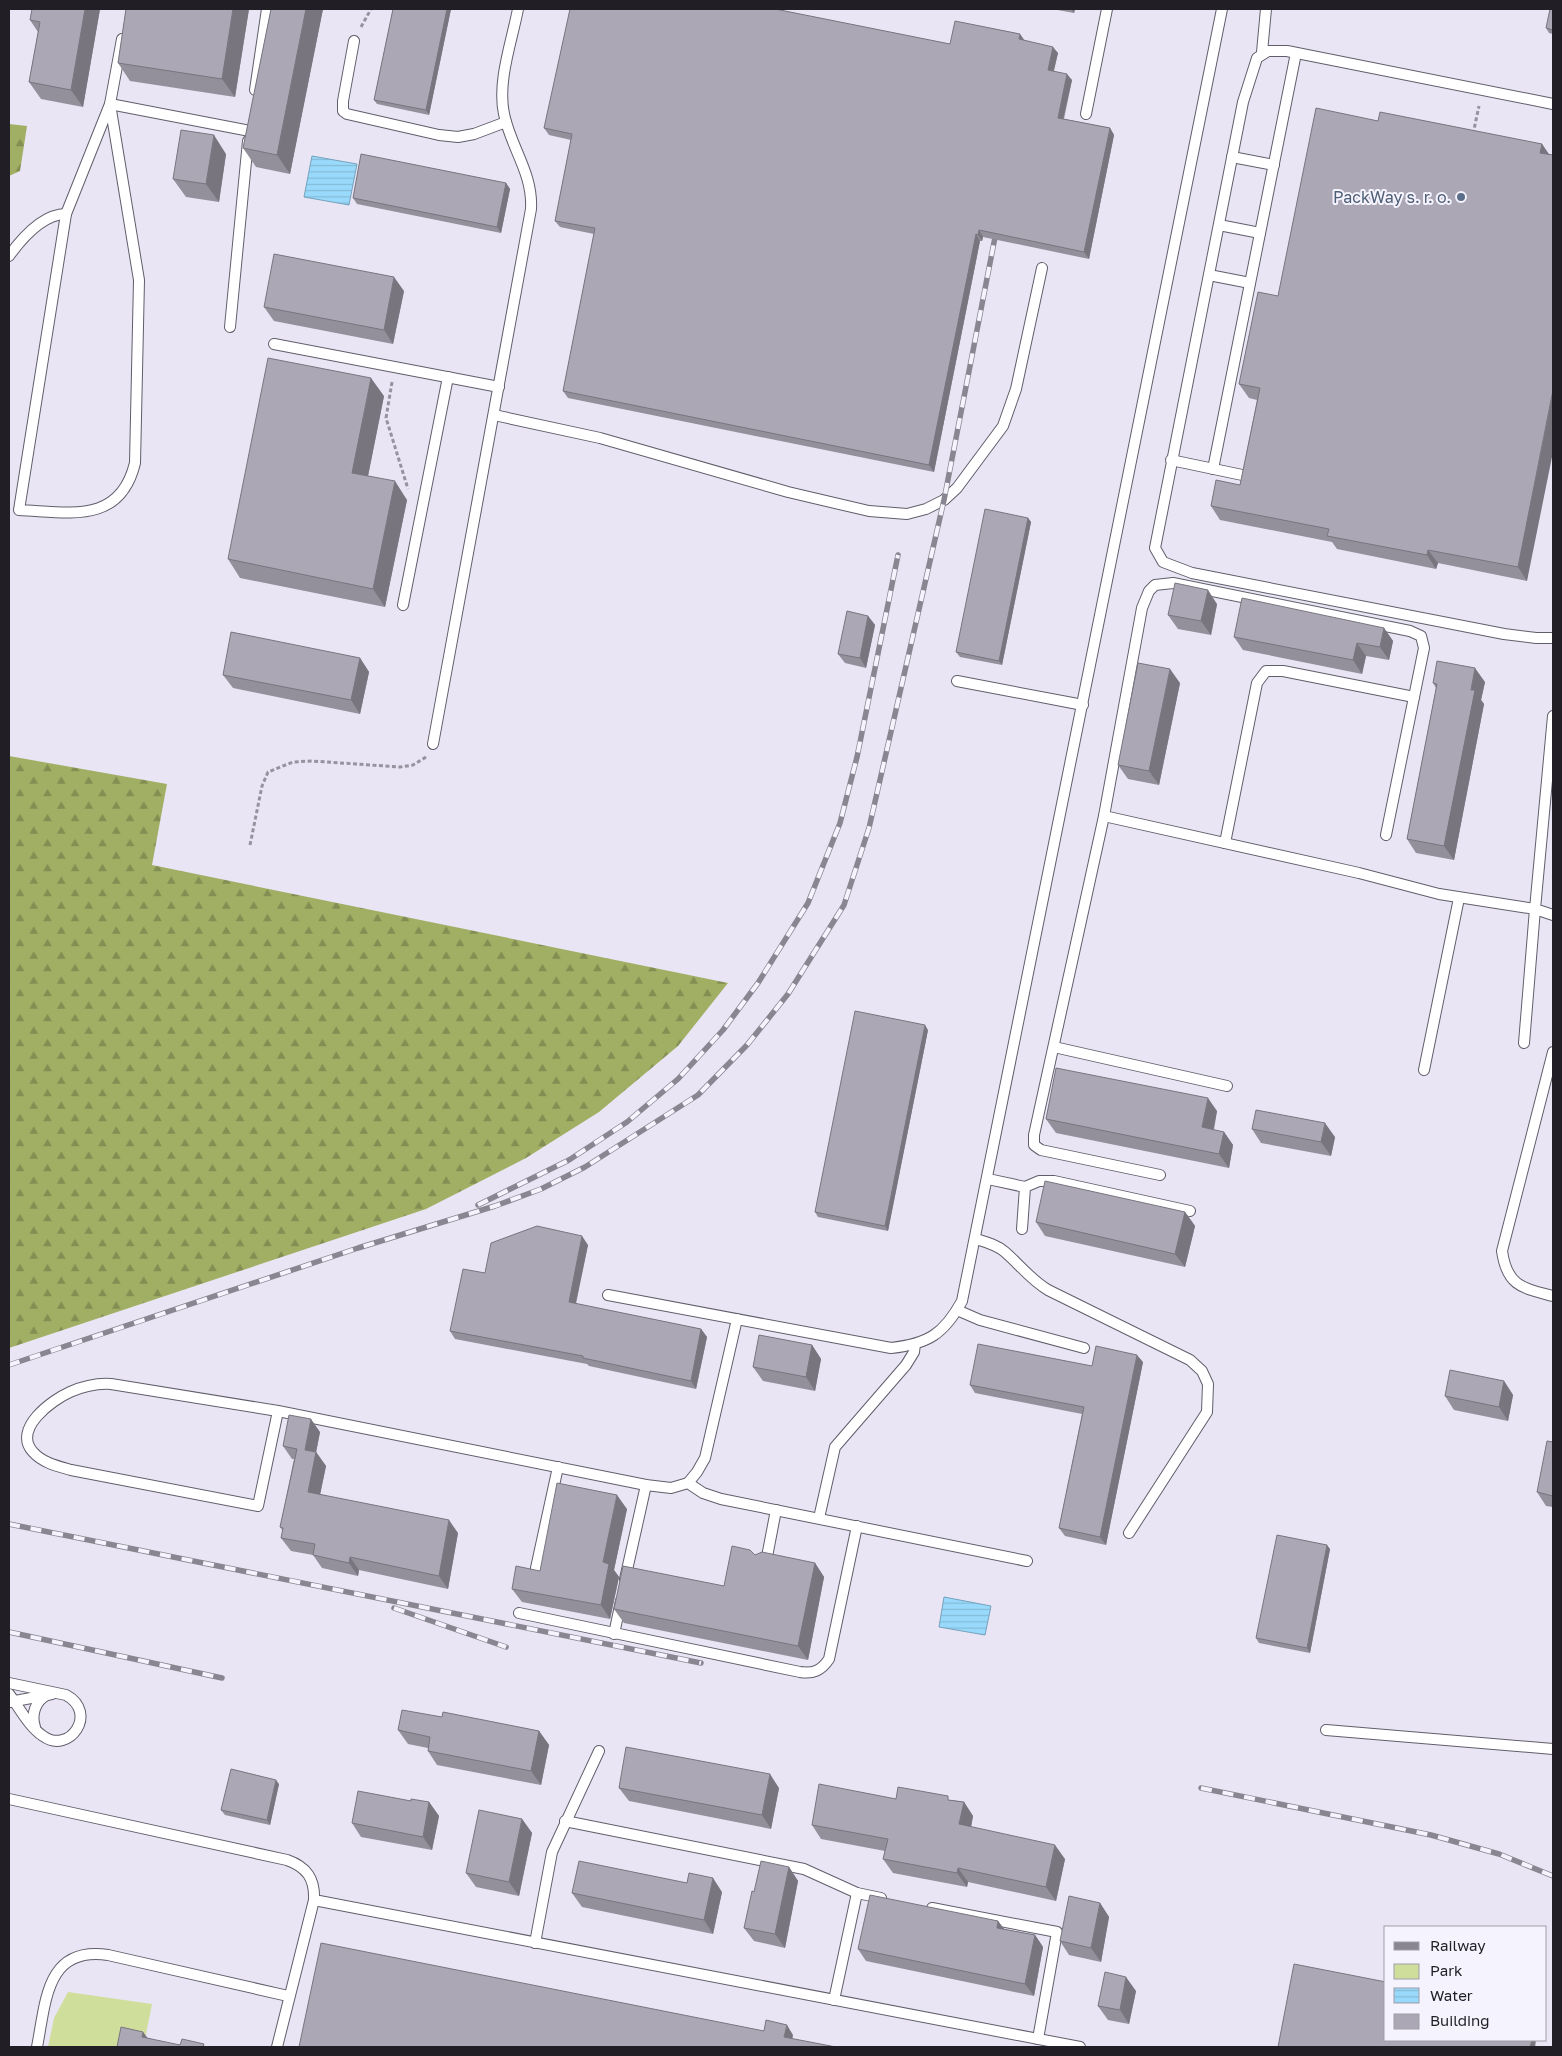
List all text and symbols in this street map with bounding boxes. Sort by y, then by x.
place label: PackWay s. r. o. [1333,187,1451,207]
marker: PackWay s. r. o. [1455,191,1467,203]
legend [1384,1926,1547,2041]
text: Railway [1430,1936,1486,1954]
text: Park [1430,1961,1463,1979]
text: Water [1430,1986,1473,2004]
text: Building [1430,2011,1490,2029]

